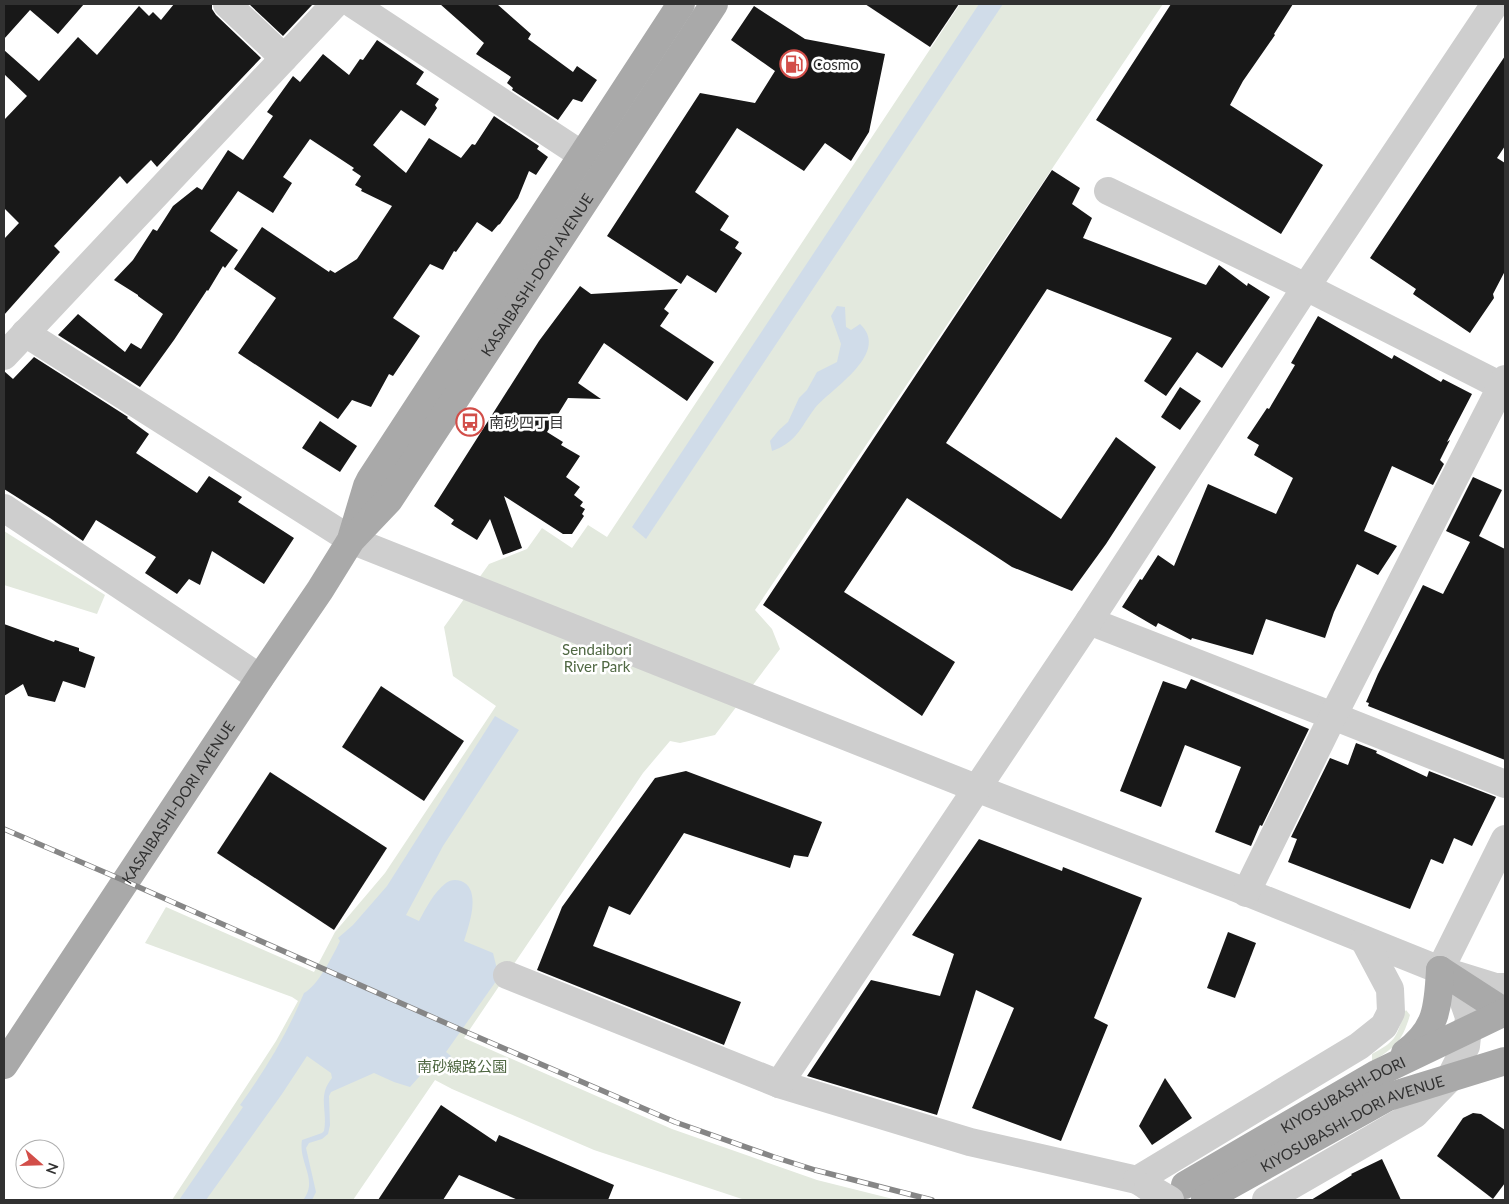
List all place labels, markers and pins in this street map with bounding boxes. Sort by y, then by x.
fuel station icon: Cosmo [779,49,809,79]
place label: Cosmo [813,55,859,73]
bus stop icon: 南砂四丁目 [455,407,485,437]
place label: 南砂四丁目 [489,413,564,431]

